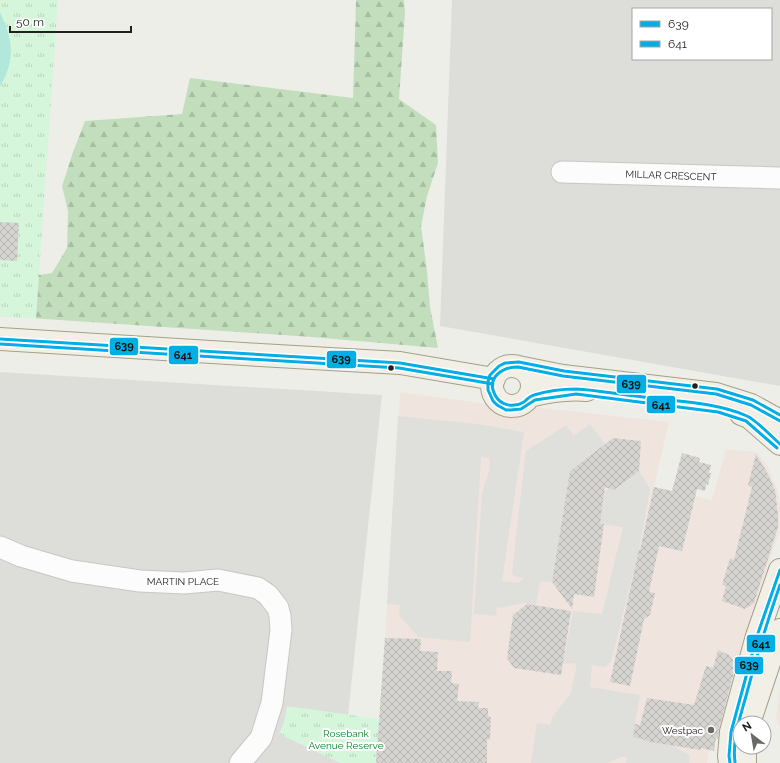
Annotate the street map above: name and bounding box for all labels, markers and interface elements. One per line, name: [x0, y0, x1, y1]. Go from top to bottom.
scale bar: [10, 8, 131, 34]
legend: [632, 8, 772, 60]
text: 50 m: [16, 15, 44, 29]
text: 639: [668, 17, 689, 31]
text: 641: [668, 37, 687, 51]
street label: MILLAR CRESCENT: [625, 168, 717, 183]
line badge: 639: [109, 337, 139, 356]
text: 639: [114, 340, 134, 353]
line badge: 641: [168, 345, 199, 365]
text: 641: [174, 349, 193, 362]
line badge: 639: [326, 350, 357, 369]
text: 639: [331, 353, 351, 366]
unlabelled marker: [386, 363, 396, 373]
line badge: 639: [616, 374, 647, 394]
text: 639: [621, 378, 641, 391]
unlabelled marker: [690, 381, 700, 391]
line badge: 641: [646, 395, 676, 414]
text: 641: [652, 399, 671, 412]
street label: MARTIN PLACE: [147, 576, 219, 587]
line badge: 641: [746, 634, 776, 653]
text: 641: [752, 638, 771, 651]
line badge: 639: [734, 656, 764, 675]
text: 639: [739, 659, 759, 672]
north arrow: [732, 715, 772, 755]
text: N: [740, 719, 754, 735]
place label: Westpac: [662, 725, 704, 736]
marker: Westpac: [706, 725, 716, 735]
park label: Rosebank Avenue Reserve: [308, 728, 384, 751]

